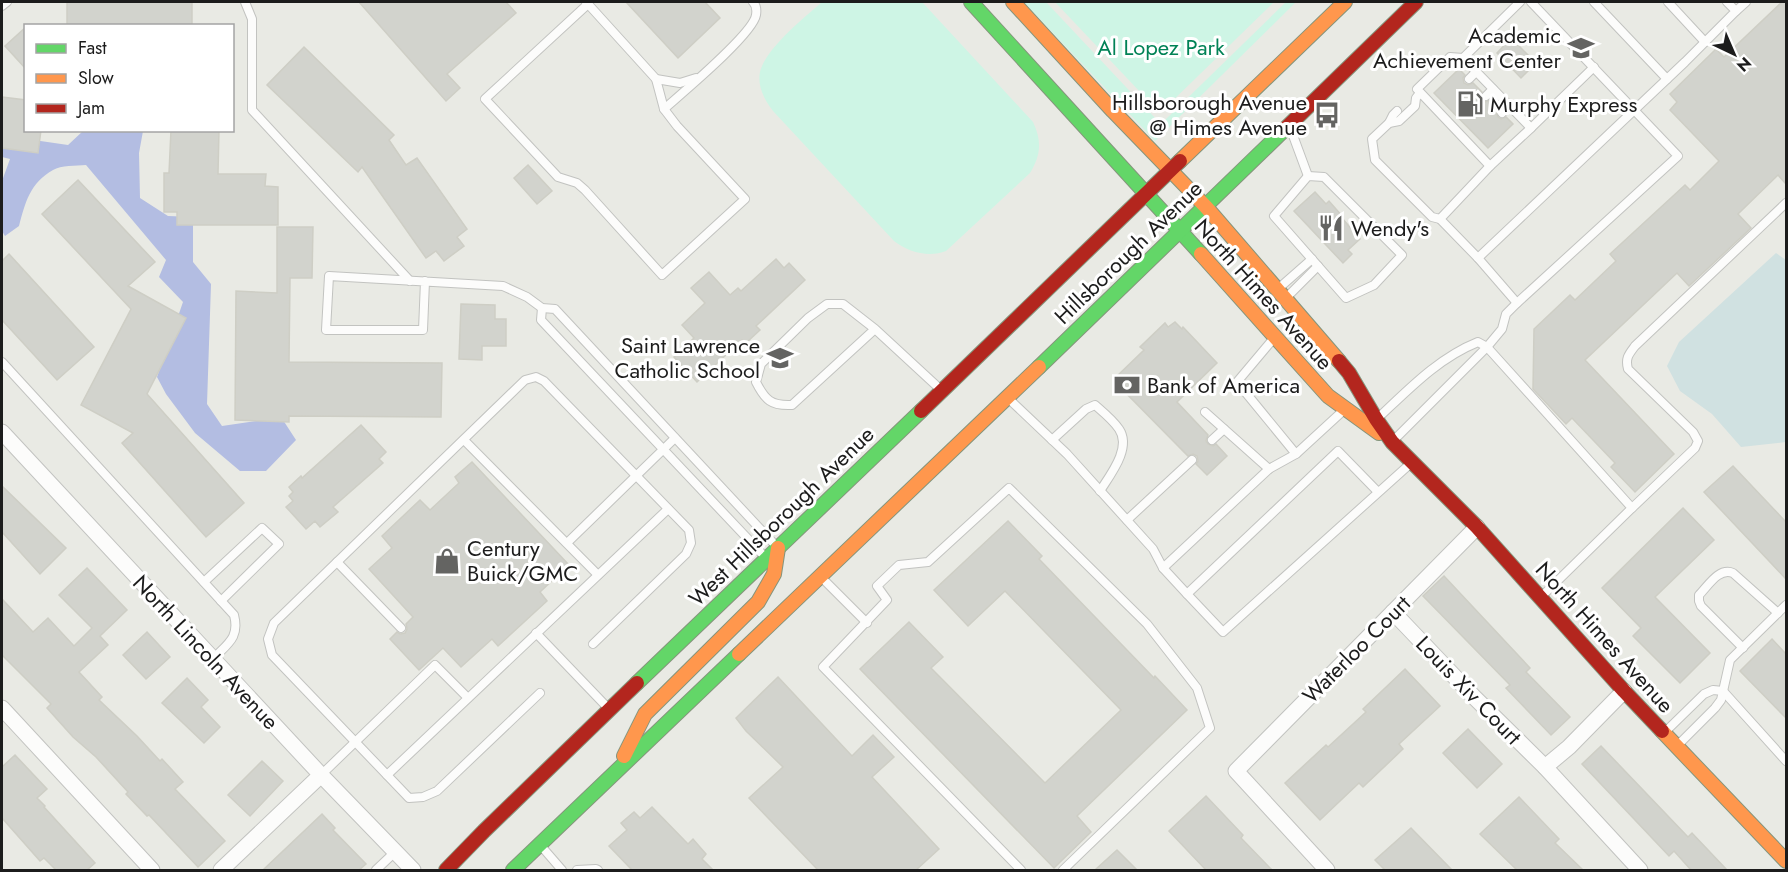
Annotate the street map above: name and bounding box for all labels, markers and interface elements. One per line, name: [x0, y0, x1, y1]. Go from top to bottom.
place label: Academic Achievement Center: [1373, 19, 1561, 76]
legend: [24, 24, 234, 132]
north arrow: [1704, 24, 1764, 84]
park label: Al Lopez Park: [1097, 31, 1225, 63]
school or university icon: Academic Achievement Center: [1566, 33, 1596, 63]
text: Fast: [78, 35, 107, 61]
text: N: [1732, 52, 1757, 77]
text: Slow: [78, 65, 115, 91]
place label: Hillsborough Avenue @ Himes Avenue: [1112, 86, 1307, 143]
place label: Murphy Express: [1490, 88, 1637, 120]
fuel station icon: Murphy Express: [1455, 89, 1485, 119]
text: Jam: [76, 95, 105, 121]
bus stop icon: Hillsborough Avenue @ Himes Avenue: [1312, 100, 1342, 130]
street label: Hillsborough Avenue: [1047, 173, 1209, 331]
street label: North Himes Avenue: [1187, 211, 1341, 377]
place label: Wendy's: [1351, 212, 1429, 244]
restaurant icon: Wendy's: [1316, 213, 1346, 243]
place label: Saint Lawrence Catholic School: [614, 329, 760, 386]
school or university icon: Saint Lawrence Catholic School: [765, 343, 795, 373]
place label: Bank of America: [1147, 369, 1300, 401]
bank icon: Bank of America: [1112, 370, 1142, 400]
street label: West Hillsborough Avenue: [681, 419, 881, 613]
place label: Century Buick/GMC: [467, 532, 578, 589]
shop icon: Century Buick/GMC: [432, 546, 462, 576]
street label: North Himes Avenue: [1528, 554, 1682, 720]
street label: North Lincoln Avenue: [126, 567, 286, 737]
street label: Waterloo Court: [1295, 587, 1418, 710]
street label: Louis Xiv Court: [1409, 628, 1530, 752]

